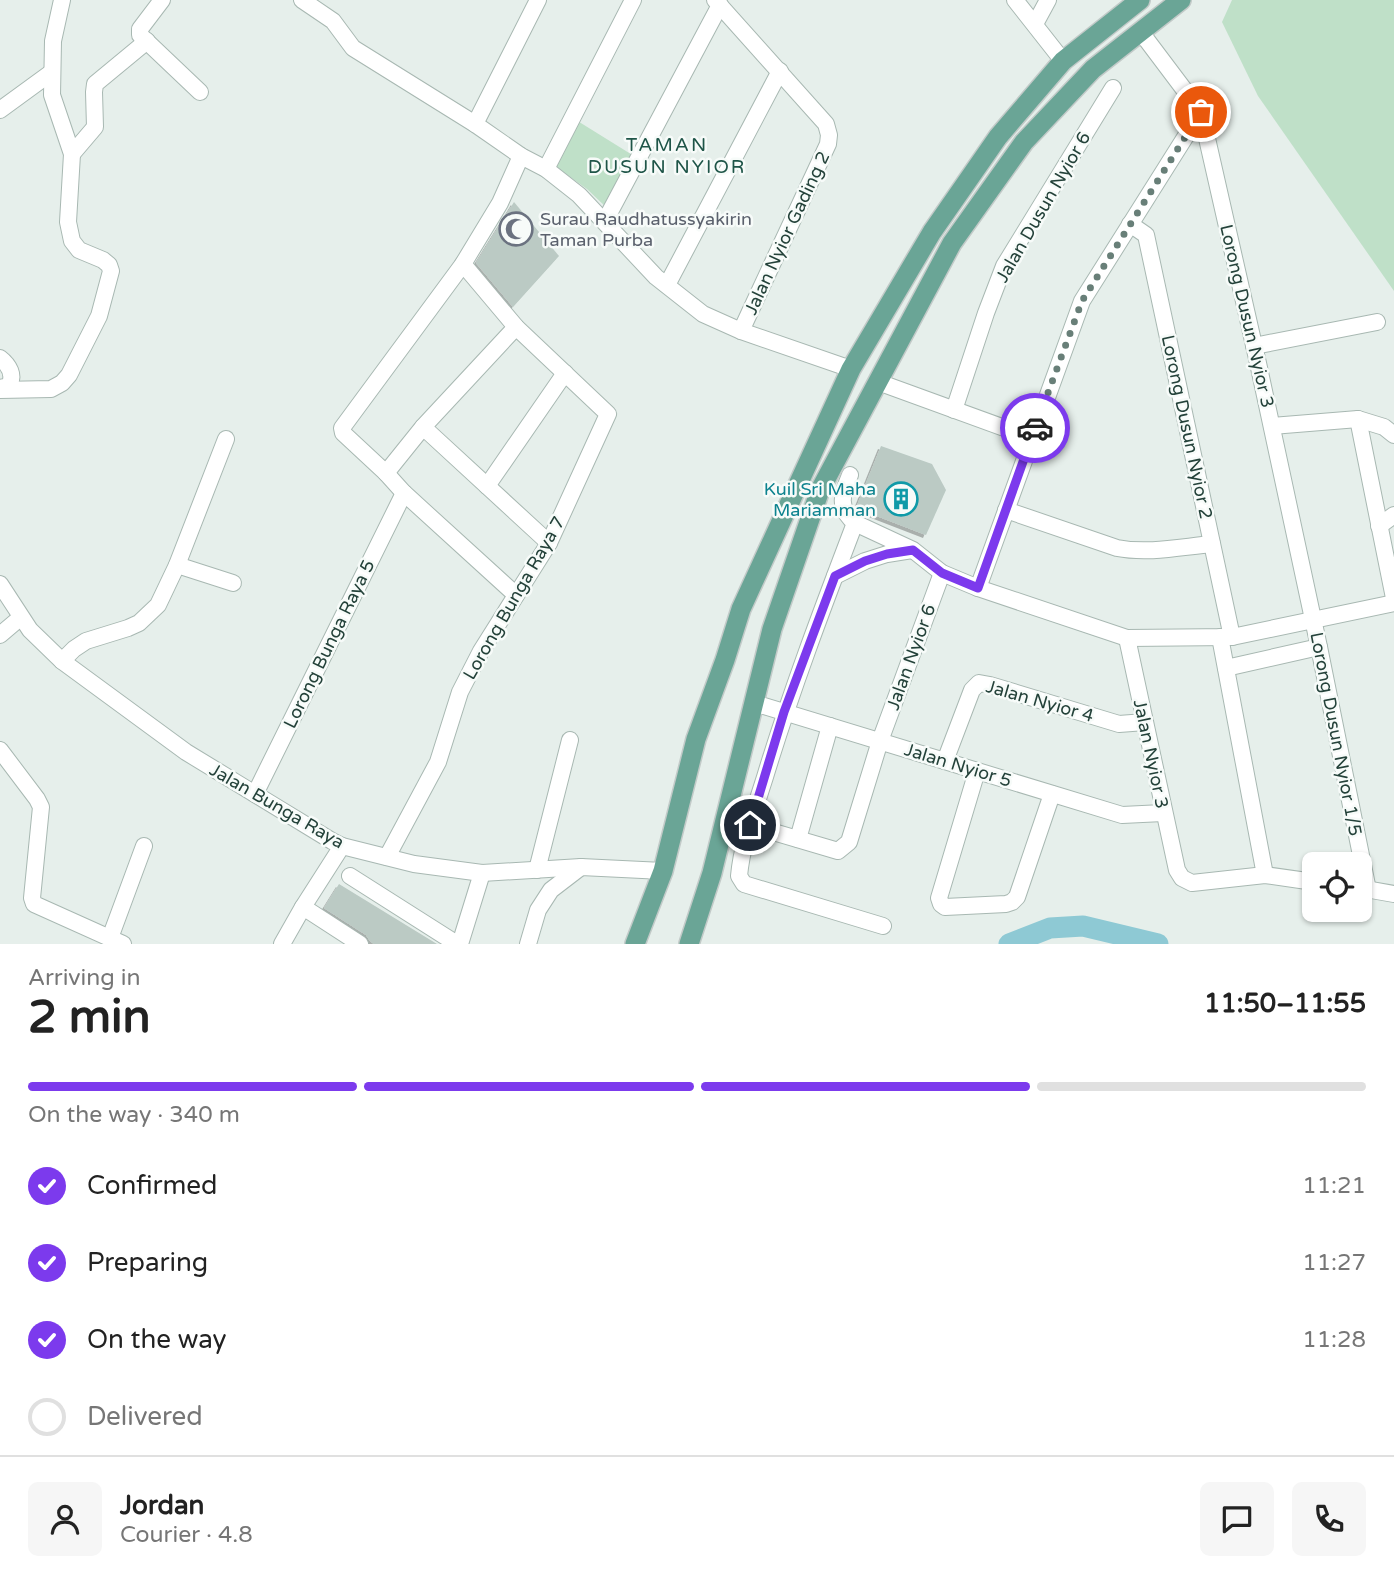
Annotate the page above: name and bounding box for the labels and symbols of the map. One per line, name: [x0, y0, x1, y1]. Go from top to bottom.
pin: [1171, 82, 1231, 142]
street label: Jalan Dusun Nyior 6: [991, 128, 1095, 286]
district label: TAMAN DUSUN NYIOR: [588, 134, 746, 178]
street label: Jalan Nyior Gading 2: [740, 148, 834, 318]
place label: Surau Raudhatussyakirin Taman Purba: [540, 208, 752, 251]
mosque icon: Surau Raudhatussyakirin Taman Purba: [497, 210, 535, 248]
street label: Lorong Dusun Nyior 3: [1215, 222, 1279, 410]
street label: Lorong Dusun Nyior 2: [1157, 333, 1217, 521]
courier: [1000, 393, 1070, 463]
place label: Kuil Sri Maha Mariamman: [764, 478, 876, 521]
building icon: Kuil Sri Maha Mariamman: [882, 480, 920, 518]
street label: Lorong Bunga Raya 7: [458, 513, 570, 683]
street label: Lorong Bunga Raya 5: [279, 556, 379, 732]
street label: Jalan Nyior 6: [882, 601, 940, 713]
street label: Lorong Dusun Nyior 1/5: [1305, 630, 1367, 838]
street label: Jalan Nyior 4: [984, 675, 1096, 727]
street label: Jalan Nyior 3: [1129, 697, 1173, 811]
street label: Jalan Nyior 5: [902, 738, 1014, 792]
street label: Jalan Bunga Raya: [206, 759, 348, 853]
pin: [720, 795, 780, 855]

